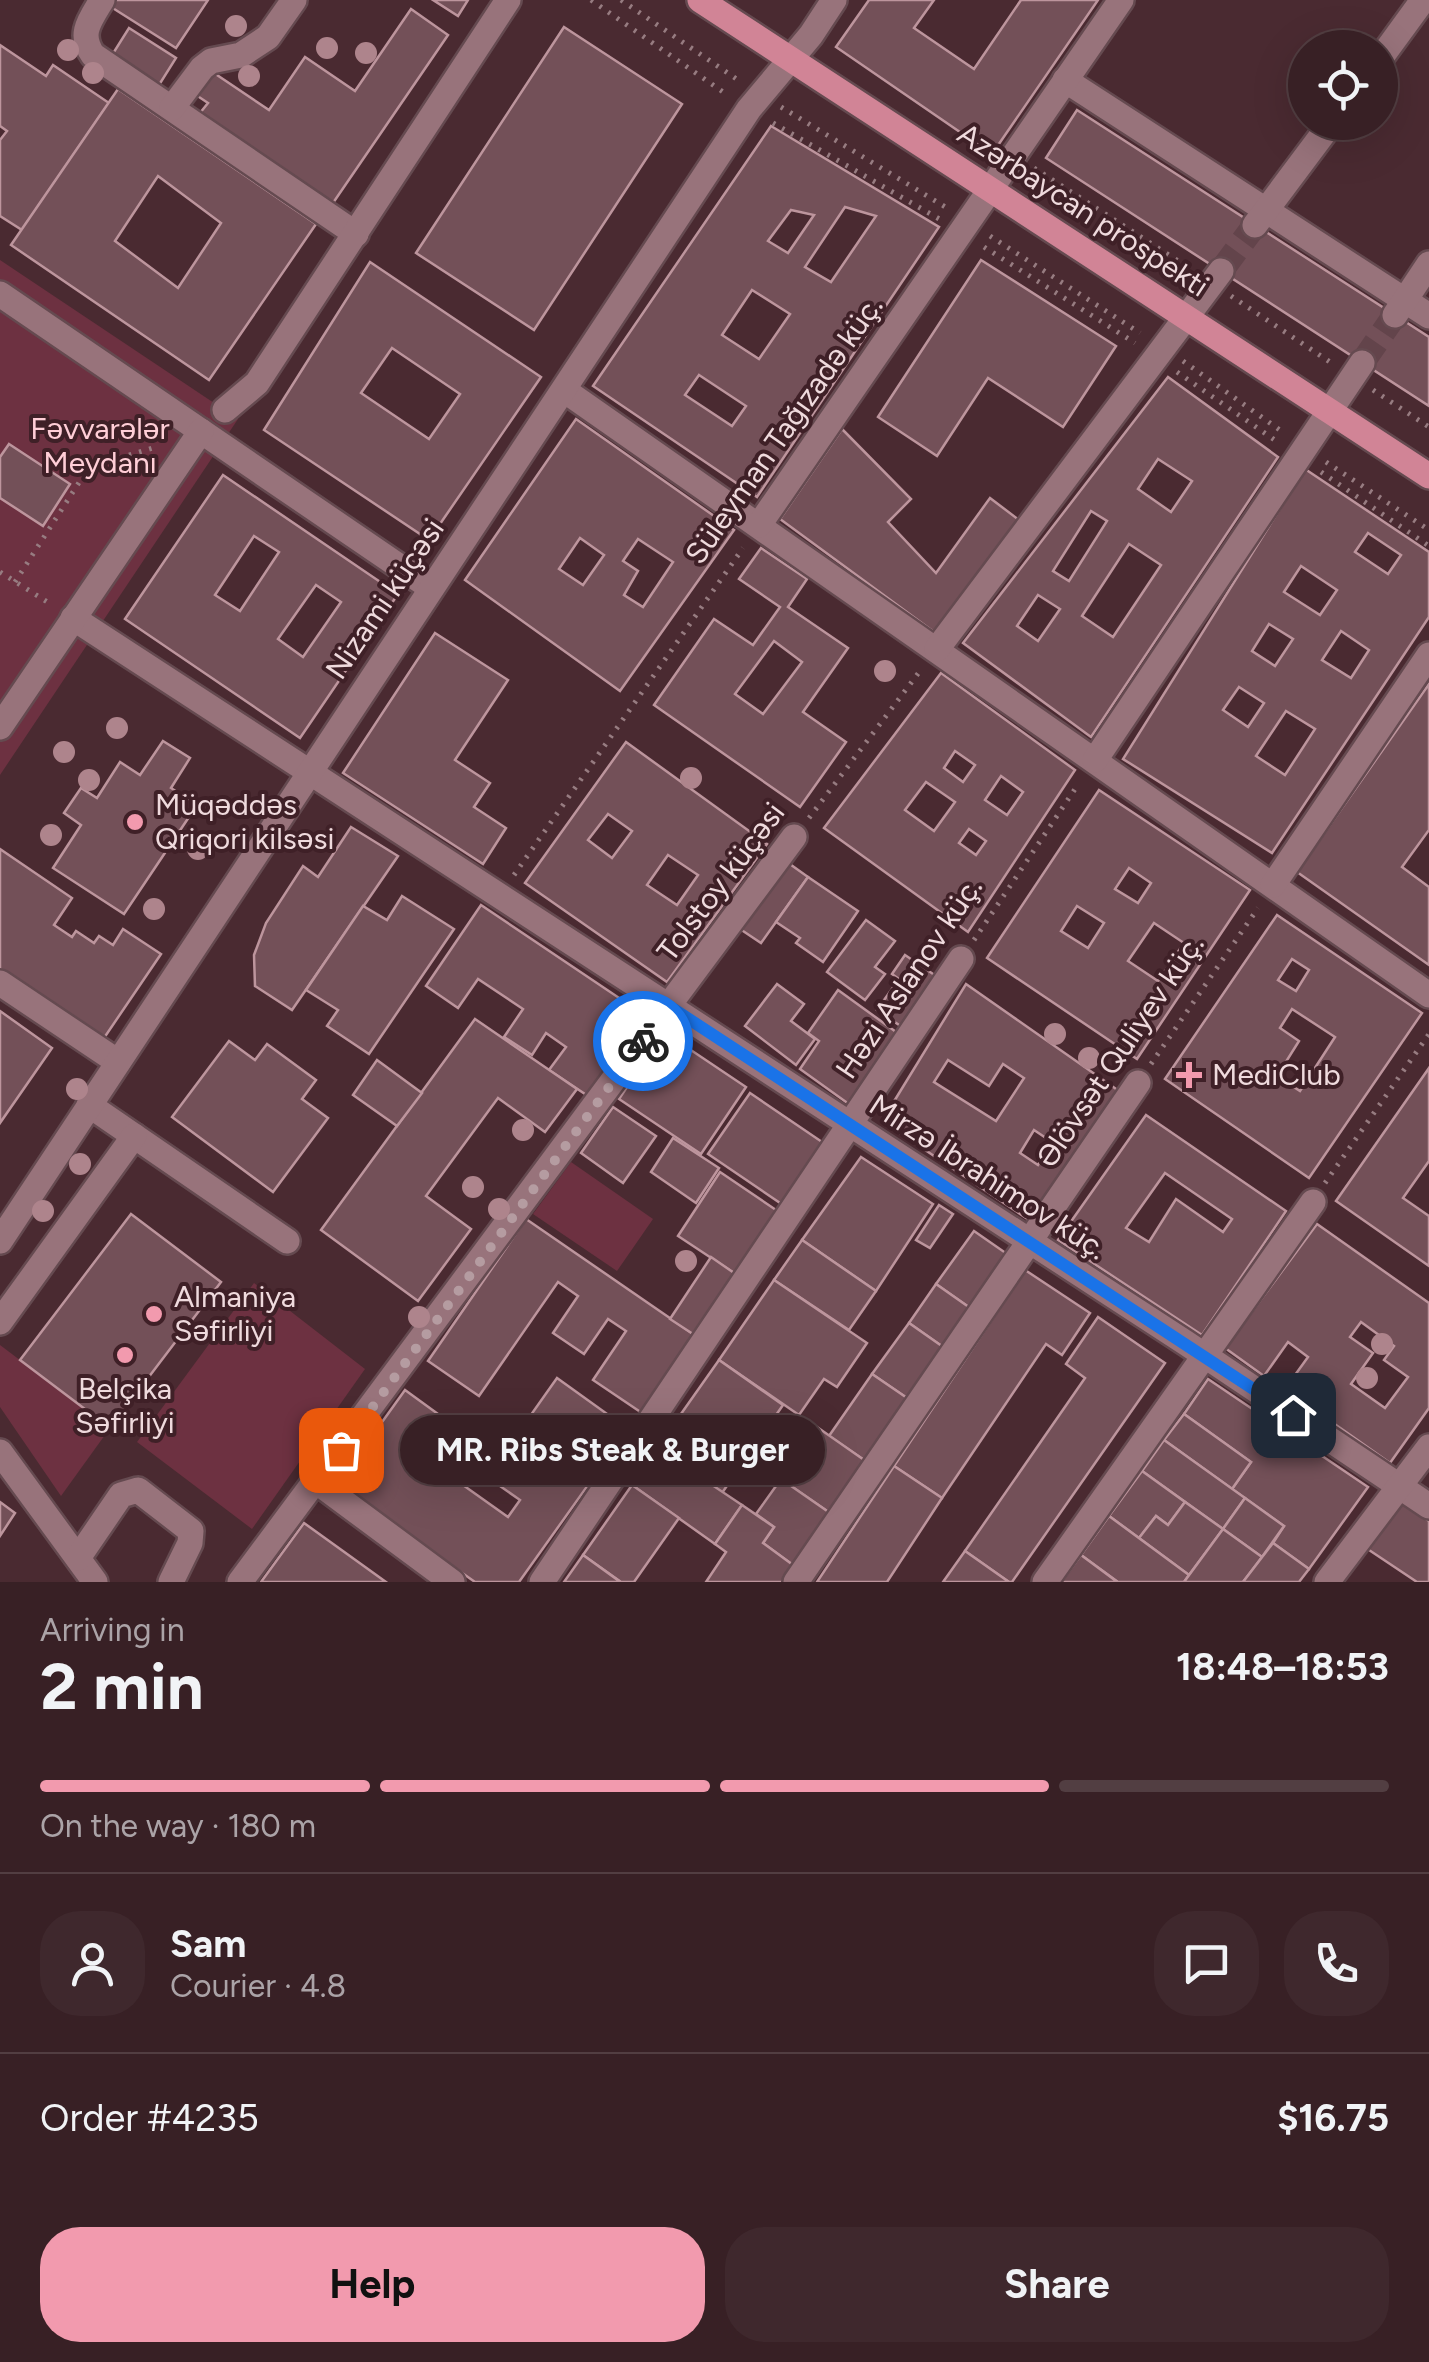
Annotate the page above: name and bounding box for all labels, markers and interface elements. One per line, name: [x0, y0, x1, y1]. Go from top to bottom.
map controls: [1288, 30, 1398, 140]
button: locate: [1288, 30, 1398, 140]
street label: Azərbaycan prospekti: [951, 115, 1216, 305]
street label: Süleyman Tağızadə küç.: [677, 289, 890, 571]
park label: Fəvvarələr Meydanı: [30, 410, 170, 481]
street label: Nizami küçəsi: [317, 512, 452, 686]
place label: Müqəddəs Qriqori kilsəsi: [155, 786, 334, 857]
street label: Tolstoy küçəsi: [649, 795, 792, 968]
marker: Müqəddəs Qriqori kilsəsi: [124, 811, 146, 833]
street label: Həzi Aslanov küç.: [828, 870, 990, 1085]
street label: Əlövsət Quliyev küç.: [1028, 927, 1211, 1174]
courier: [593, 991, 693, 1091]
icon: bike: [616, 1014, 671, 1069]
place label: MediClub: [1212, 1056, 1341, 1093]
marker: MediClub: [1176, 1062, 1202, 1088]
street label: Mirzə İbrahimov küç.: [863, 1086, 1114, 1267]
place label: Almaniya Səfirliyi: [174, 1278, 296, 1349]
marker: Almaniya Səfirliyi: [143, 1303, 165, 1325]
marker: Belçika Səfirliyi: [114, 1344, 136, 1366]
place label: Belçika Səfirliyi: [75, 1370, 175, 1441]
pin: [1251, 1373, 1336, 1458]
icon: home: [1266, 1388, 1321, 1443]
pin: [299, 1408, 384, 1493]
callout: MR. Ribs Steak & Burger: [401, 1415, 826, 1485]
icon: bag: [314, 1423, 369, 1478]
text: MR. Ribs Steak & Burger: [436, 1431, 789, 1469]
text: Arriving in: [40, 1611, 185, 1649]
text: 18:48–18:53: [1176, 1644, 1389, 1690]
text: 2 min: [40, 1647, 204, 1725]
text: On the way · 180 m: [40, 1807, 316, 1845]
button: person: [40, 1911, 145, 2016]
button: chat: [1154, 1911, 1259, 2016]
button: phone: [1284, 1911, 1389, 2016]
text: Sam: [170, 1921, 246, 1967]
text: Courier · 4.8: [170, 1967, 346, 2005]
text: Order #4235: [40, 2095, 259, 2141]
text: $16.75: [1277, 2095, 1389, 2141]
button: Help: [40, 2227, 705, 2342]
button: Share: [725, 2227, 1389, 2342]

